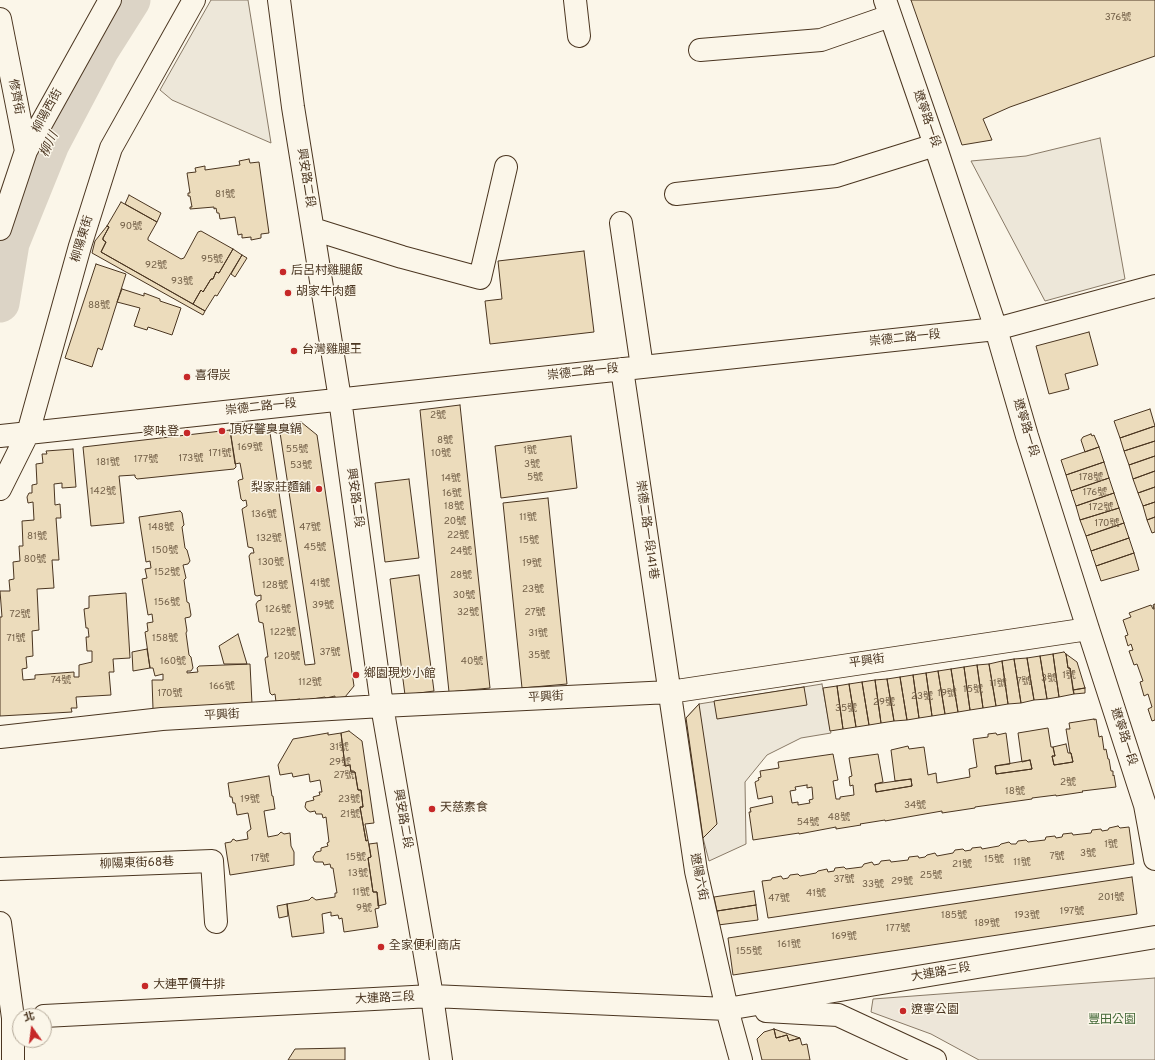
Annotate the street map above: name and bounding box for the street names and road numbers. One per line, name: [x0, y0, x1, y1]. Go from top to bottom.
street label: 修齊街: [4, 78, 26, 116]
street label: 柳陽西街: [30, 87, 66, 135]
street label: 遼寧路一段: [909, 88, 943, 150]
street label: 興安路二段: [293, 147, 317, 209]
street label: 柳陽東街: [69, 214, 97, 264]
street label: 崇德二路一段: [868, 328, 942, 350]
street label: 崇德二路一段: [546, 362, 620, 384]
street label: 崇德二路一段: [224, 397, 298, 419]
street label: 遼寧路一段: [1009, 397, 1041, 459]
street label: 興安路二段: [343, 467, 365, 529]
street label: 崇德二路一段141巷: [632, 479, 660, 581]
street label: 平興街: [848, 652, 886, 672]
street label: 平興街: [528, 690, 564, 706]
street label: 遼寧路一段: [1107, 706, 1139, 768]
street label: 平興街: [204, 708, 240, 724]
street label: 興安路二段: [390, 788, 414, 850]
street label: 遼陽六街: [686, 852, 710, 902]
street label: 柳陽東街68巷: [100, 856, 174, 872]
street label: 大連路三段: [910, 961, 972, 985]
street label: 大連路三段: [355, 990, 415, 1008]

